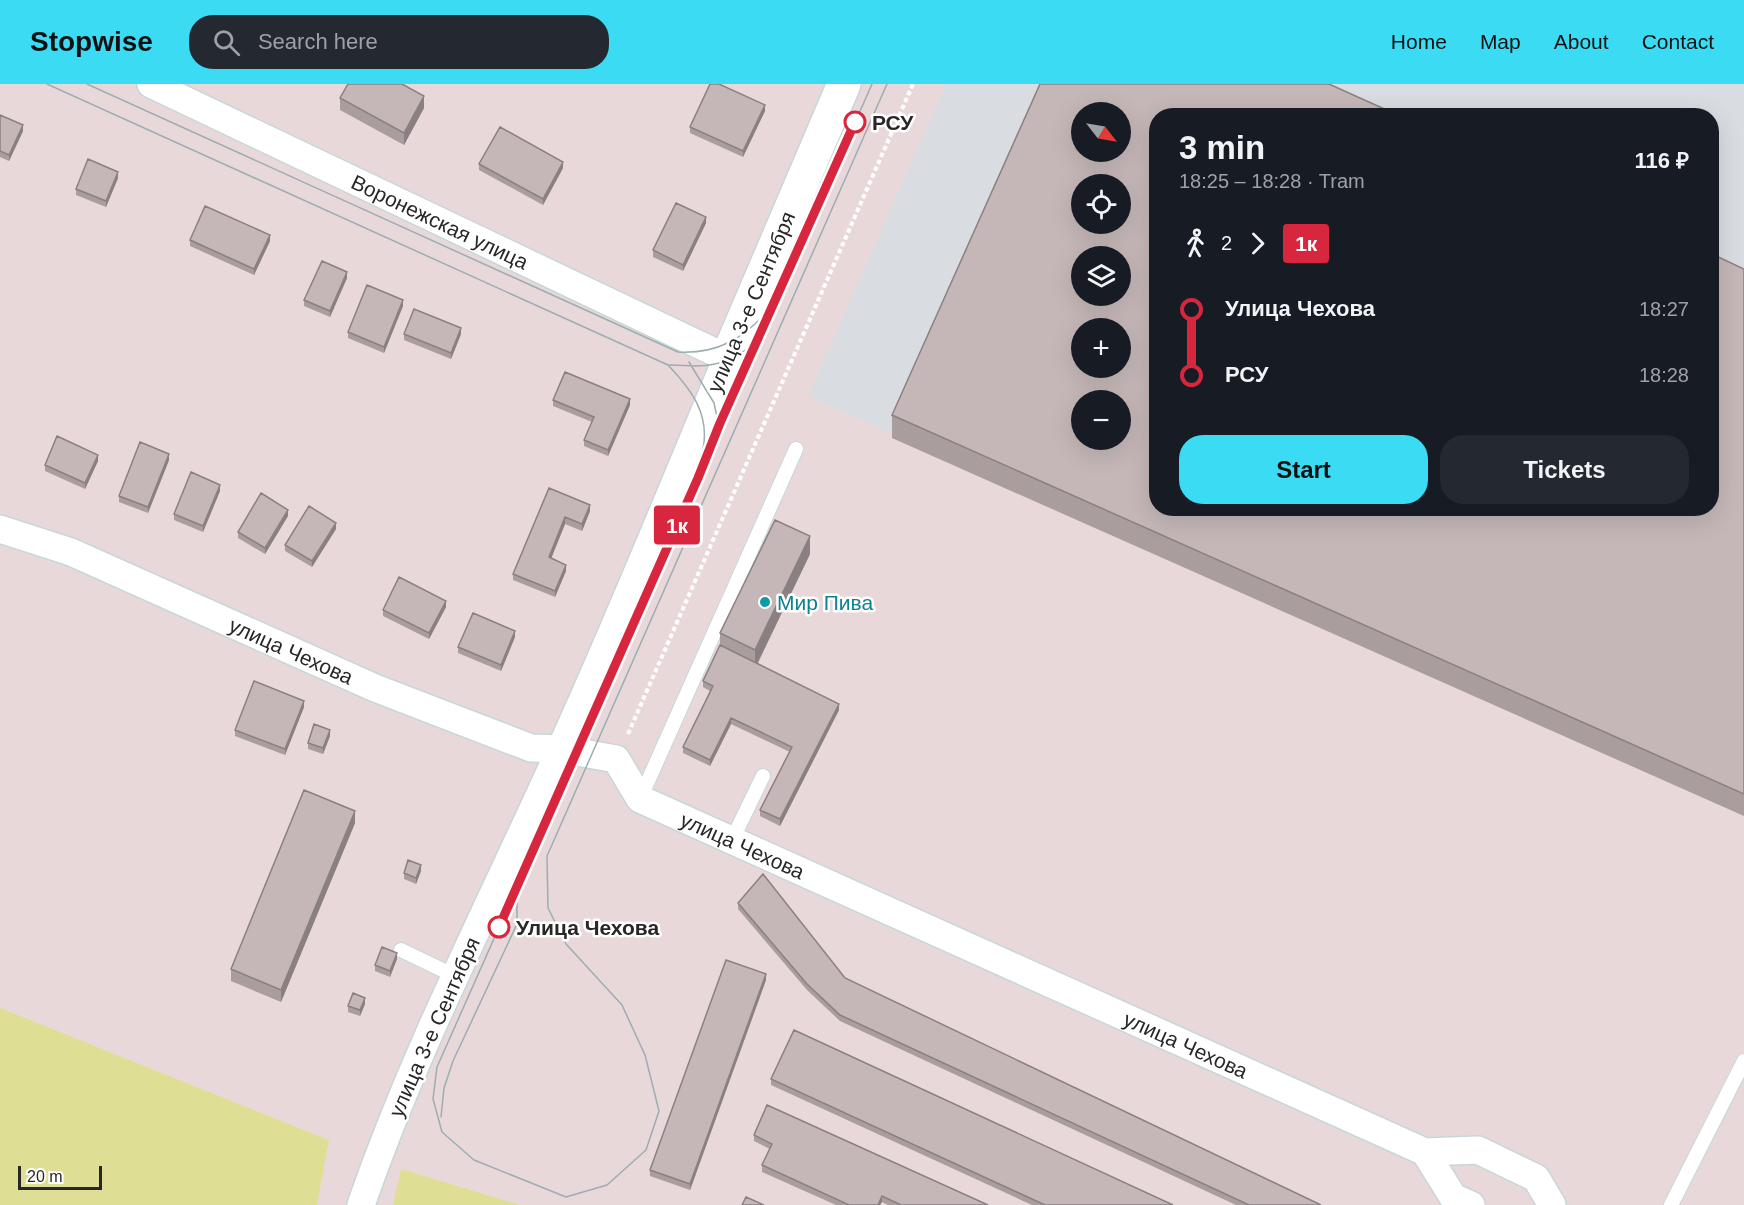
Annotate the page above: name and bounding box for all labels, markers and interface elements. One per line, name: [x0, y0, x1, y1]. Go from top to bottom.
search box: [189, 15, 609, 69]
text: Stopwise: [30, 26, 153, 57]
icon: search: [210, 26, 243, 59]
text: Search here: [258, 29, 378, 54]
text: Home: [1391, 30, 1447, 53]
text: Map: [1480, 30, 1521, 53]
text: About: [1554, 30, 1609, 53]
text: Contact: [1642, 30, 1714, 53]
north arrow: [1071, 102, 1131, 162]
map controls: [1071, 102, 1131, 450]
marker: РСУ: [844, 111, 866, 133]
place label: РСУ: [872, 111, 914, 134]
text: 3 min: [1179, 129, 1265, 166]
text: 116 ₽: [1635, 148, 1689, 173]
street label: Воронежская улица: [348, 170, 532, 273]
text: 18:25 – 18:28 · Tram: [1179, 170, 1365, 192]
button: locate: [1071, 174, 1131, 234]
street label: улица 3-е Сентября: [703, 208, 799, 396]
icon: walk: [1179, 227, 1212, 260]
icon: forward: [1241, 227, 1274, 260]
text: 2: [1221, 232, 1232, 254]
text: 1к: [1295, 232, 1317, 255]
button: layers: [1071, 246, 1131, 306]
text: Улица Чехова: [1225, 296, 1375, 321]
text: 18:27: [1639, 298, 1689, 320]
button: +: [1071, 318, 1131, 378]
text: РСУ: [1225, 362, 1268, 387]
text: 18:28: [1639, 364, 1689, 386]
button: −: [1071, 390, 1131, 450]
button: Start: [1179, 435, 1428, 504]
button: Tickets: [1440, 435, 1689, 504]
line badge: 1к: [650, 506, 704, 544]
text: 1к: [666, 514, 688, 537]
place label: Мир Пива: [777, 591, 873, 614]
marker: Мир Пива: [758, 595, 772, 609]
street label: улица Чехова: [226, 613, 357, 688]
street label: улица Чехова: [677, 807, 809, 883]
marker: Улица Чехова: [488, 916, 510, 938]
place label: Улица Чехова: [516, 916, 659, 939]
street label: улица 3-е Сентября: [384, 934, 484, 1120]
street label: улица Чехова: [1120, 1007, 1252, 1082]
scale bar: [18, 1163, 102, 1190]
text: 20 m: [27, 1168, 63, 1185]

